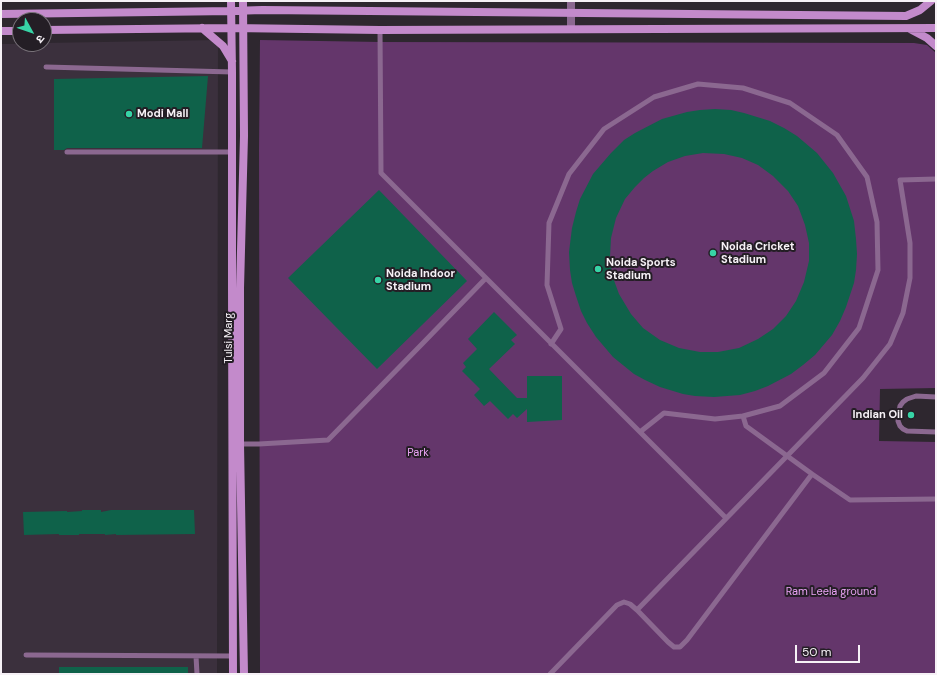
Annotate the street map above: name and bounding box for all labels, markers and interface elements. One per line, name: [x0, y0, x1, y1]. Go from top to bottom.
north arrow: [12, 12, 52, 52]
text: उ: [33, 32, 48, 46]
place label: Modi Mall: [137, 107, 188, 121]
marker: Modi Mall: [124, 109, 134, 119]
place label: Noida Cricket Stadium: [721, 240, 794, 266]
marker: Noida Cricket Stadium: [708, 248, 718, 258]
place label: Noida Sports Stadium: [606, 256, 676, 282]
marker: Noida Sports Stadium: [593, 264, 603, 274]
place label: Noida Indoor Stadium: [386, 267, 455, 293]
marker: Noida Indoor Stadium: [373, 275, 383, 285]
street label: Tulsi Marg: [222, 313, 236, 363]
place label: Indian Oil: [853, 408, 903, 422]
marker: Indian Oil: [906, 410, 916, 420]
park label: Park: [407, 446, 429, 460]
park label: Ram Leela ground: [786, 585, 876, 599]
scale bar: [797, 637, 862, 663]
text: 50 m: [802, 644, 831, 660]

